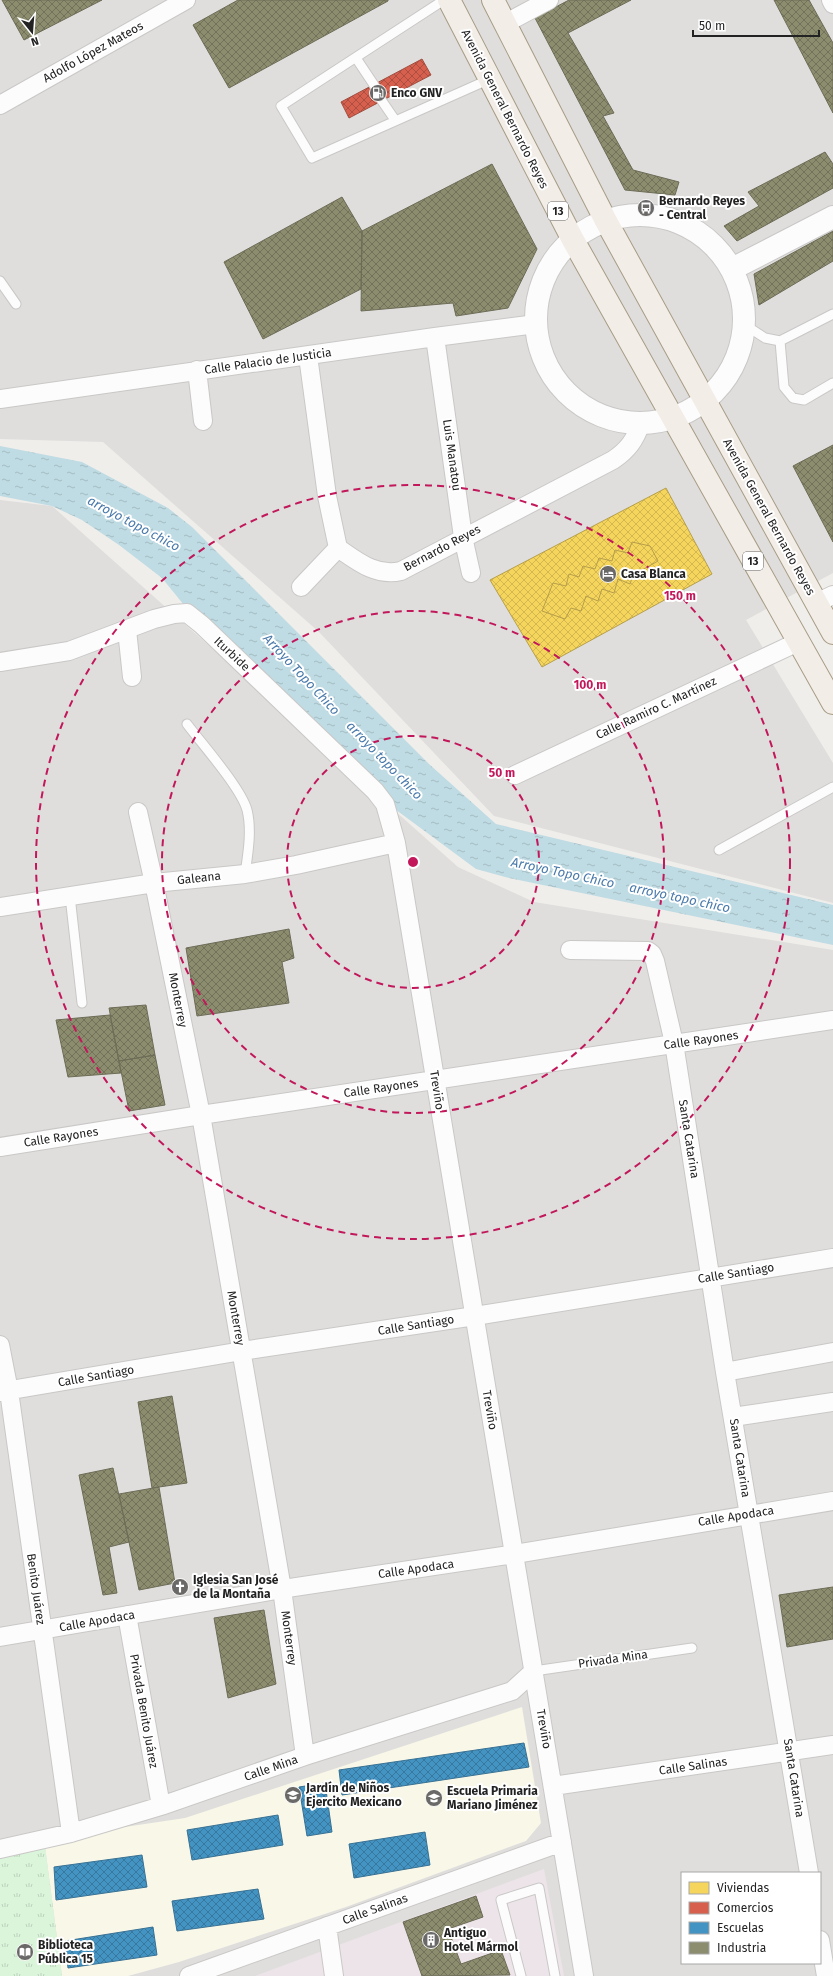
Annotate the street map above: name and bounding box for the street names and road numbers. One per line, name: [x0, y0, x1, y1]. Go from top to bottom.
street label: Adolfo López Mateos: [40, 18, 146, 85]
street label: Avenida General Bernardo Reyes: [459, 27, 552, 191]
road number: 13: [548, 202, 568, 220]
street label: Calle Palacio de Justicia: [204, 345, 332, 377]
street label: Luis Manatou: [440, 418, 464, 492]
street label: Avenida General Bernardo Reyes: [720, 436, 818, 598]
street label: Bernardo Reyes: [401, 522, 483, 574]
road number: 13: [743, 552, 763, 570]
street label: Iturbide: [211, 634, 253, 674]
street label: Calle Ramiro C. Martínez: [594, 674, 718, 742]
street label: Galeana: [176, 869, 222, 887]
street label: Monterrey: [166, 971, 190, 1029]
street label: Calle Rayones: [663, 1028, 740, 1052]
street label: Treviño: [427, 1069, 447, 1111]
street label: Calle Rayones: [343, 1076, 420, 1100]
street label: Santa Catarina: [676, 1099, 702, 1179]
street label: Calle Rayones: [23, 1124, 100, 1150]
street label: Calle Santiago: [697, 1260, 775, 1286]
street label: Monterrey: [224, 1290, 248, 1347]
street label: Calle Santiago: [377, 1312, 455, 1338]
street label: Calle Santiago: [57, 1362, 135, 1390]
street label: Treviño: [480, 1389, 500, 1431]
street label: Santa Catarina: [727, 1418, 753, 1498]
street label: Calle Apodaca: [697, 1503, 775, 1529]
street label: Benito Juárez: [24, 1552, 48, 1626]
street label: Calle Apodaca: [377, 1557, 455, 1581]
street label: Calle Apodaca: [58, 1607, 136, 1635]
street label: Monterrey: [278, 1610, 300, 1666]
street label: Privada Mina: [577, 1647, 649, 1671]
street label: Privada Benito Juárez: [127, 1653, 161, 1769]
street label: Treviño: [534, 1708, 554, 1750]
street label: Santa Catarina: [781, 1738, 807, 1818]
street label: Calle Mina: [242, 1752, 300, 1784]
street label: Calle Salinas: [658, 1754, 728, 1778]
street label: Calle Salinas: [340, 1891, 410, 1927]

